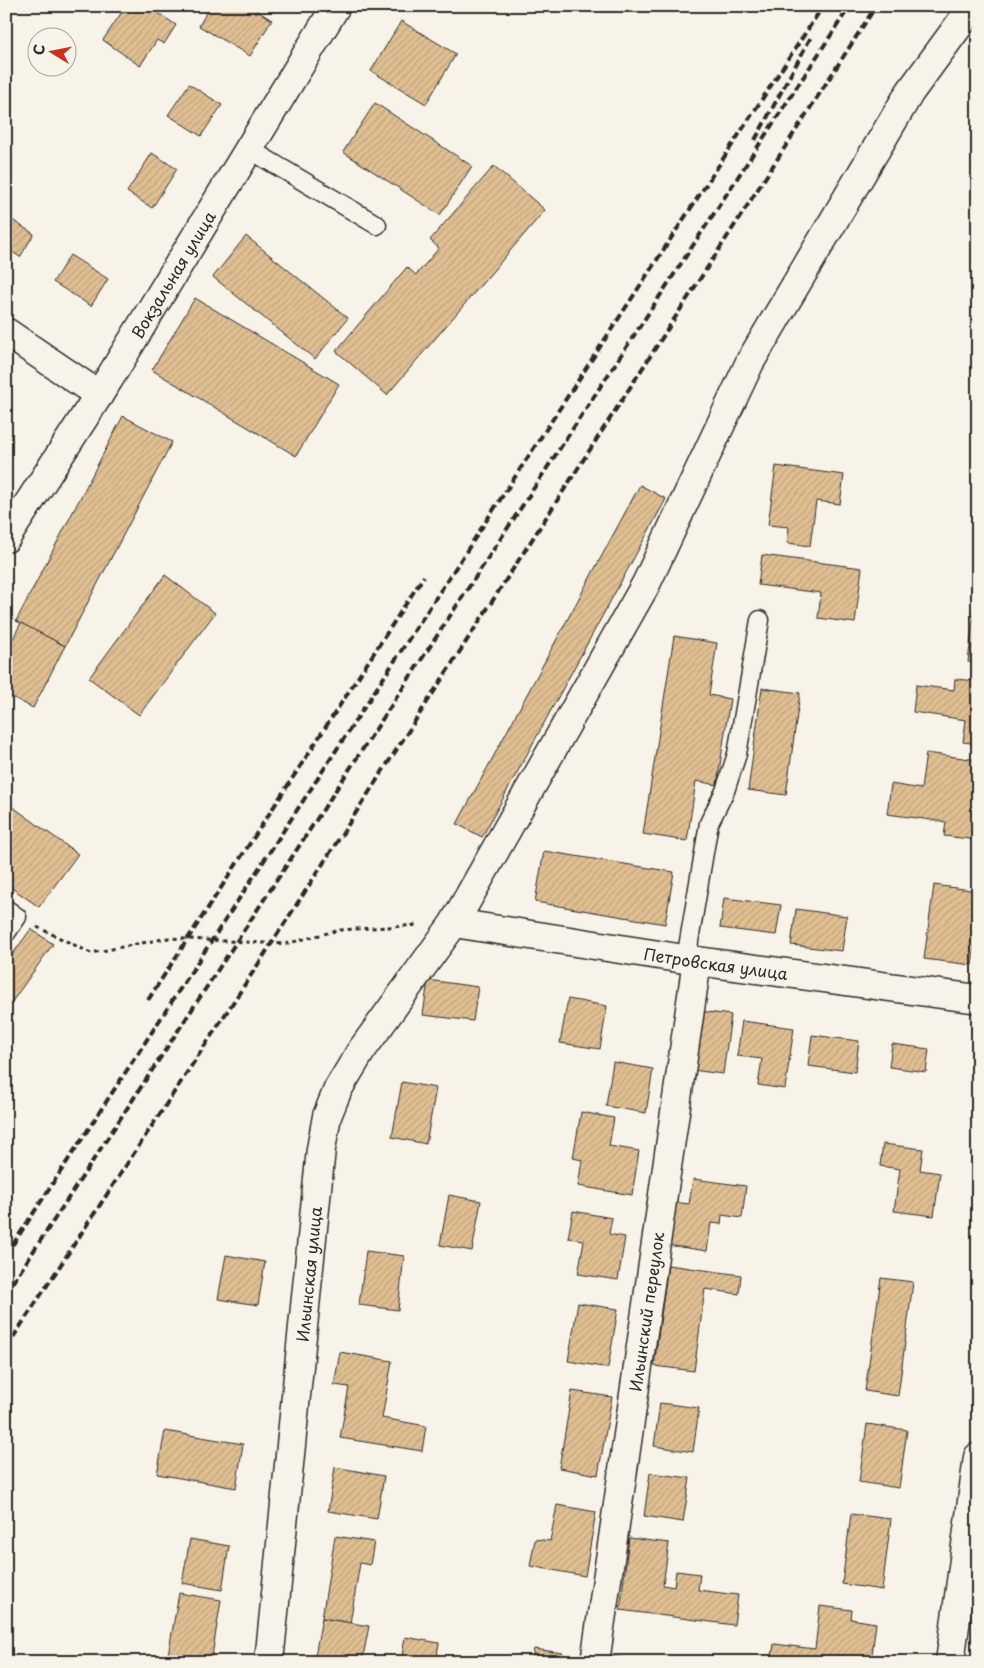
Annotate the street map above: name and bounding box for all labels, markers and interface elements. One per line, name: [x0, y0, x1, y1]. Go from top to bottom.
north arrow: [28, 28, 78, 78]
text: С: [27, 43, 50, 57]
street label: Вокзальная улица: [125, 206, 221, 343]
street label: Петровская улица: [642, 941, 789, 985]
street label: Ильинская улица: [290, 1205, 327, 1343]
street label: Ильинский переулок: [623, 1230, 669, 1393]

